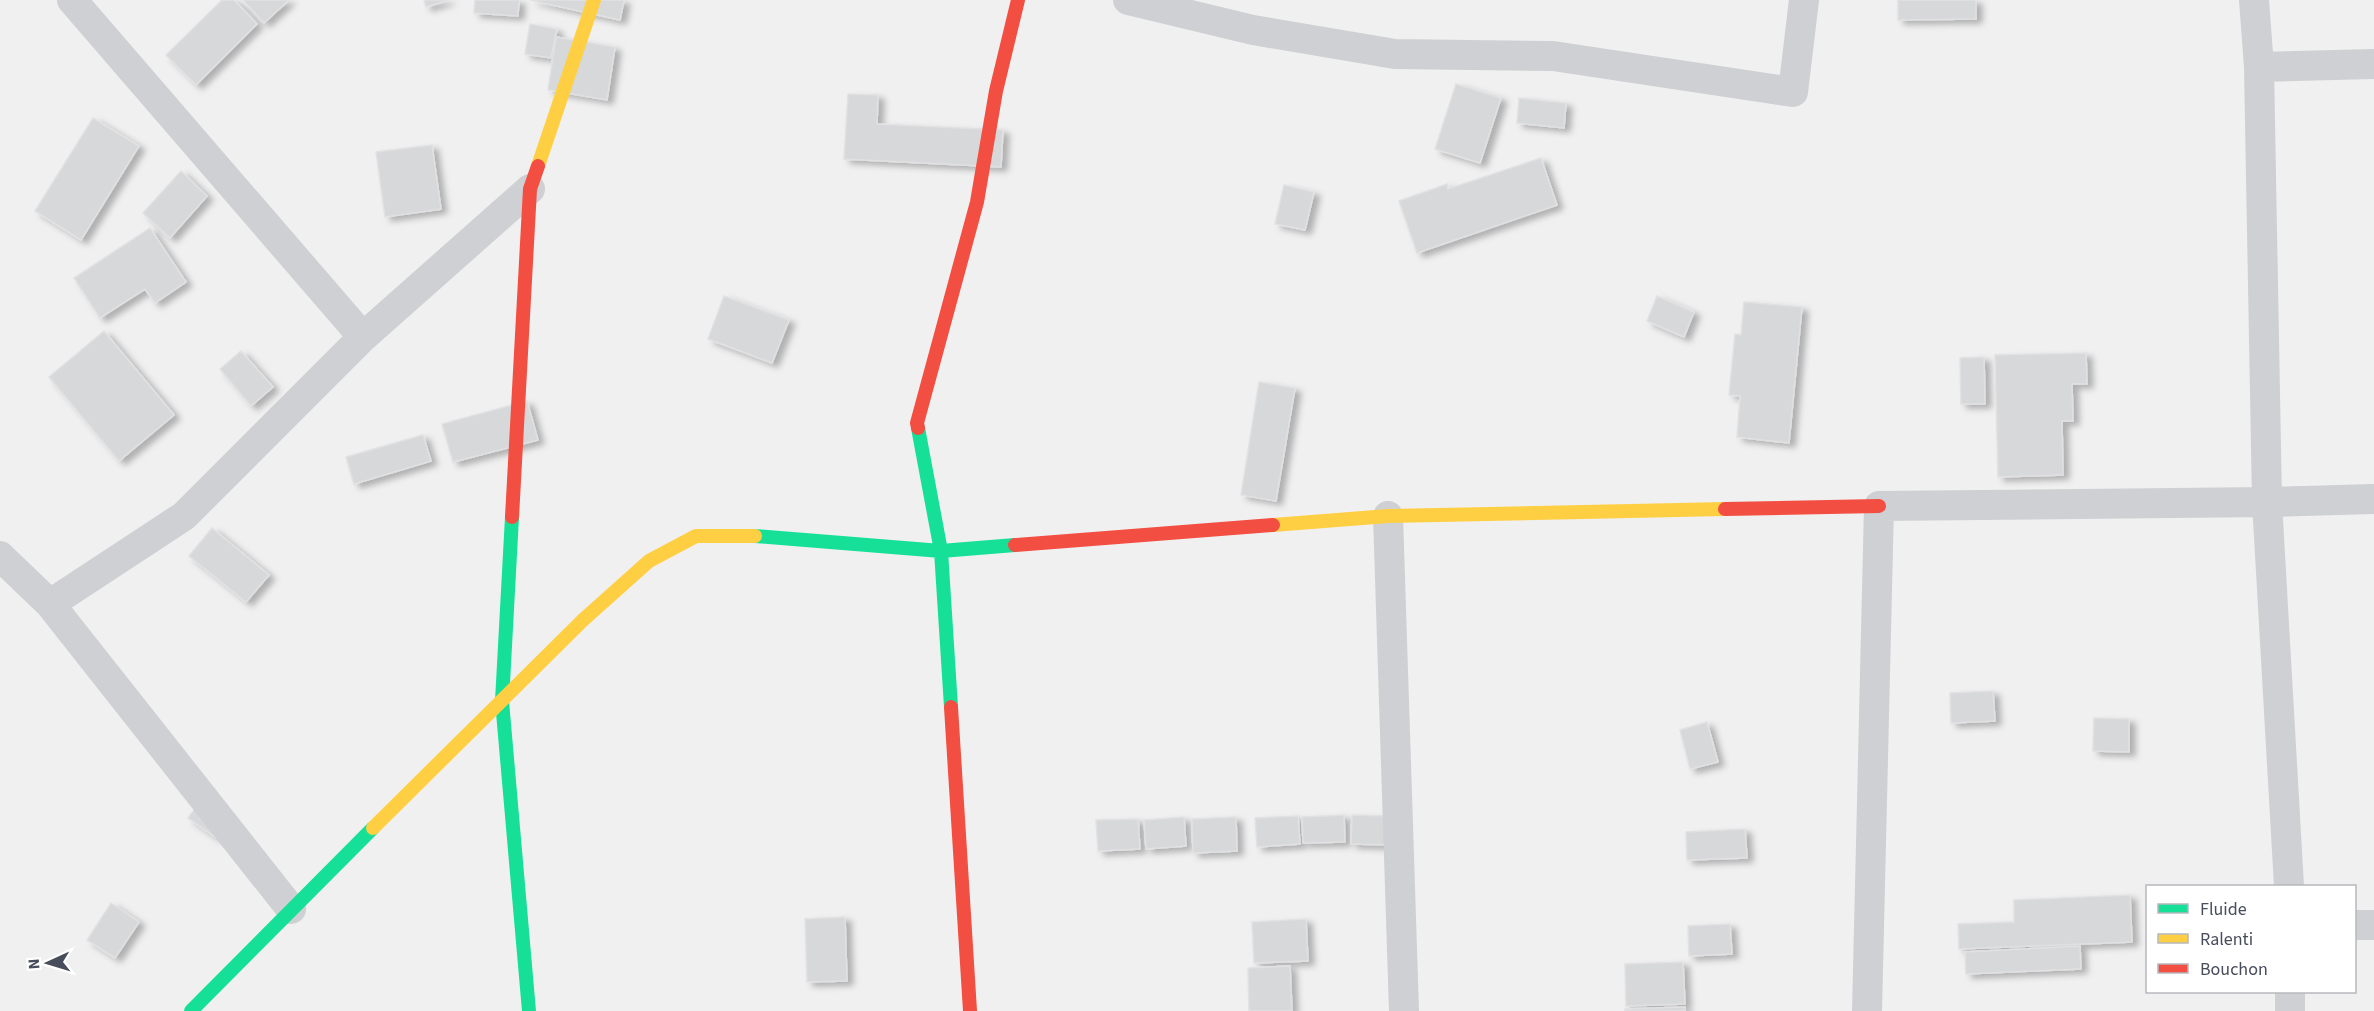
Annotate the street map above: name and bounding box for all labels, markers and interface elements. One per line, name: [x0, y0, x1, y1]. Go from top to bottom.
legend: [2146, 885, 2356, 993]
text: Fluide: [2200, 897, 2247, 922]
text: Ralenti: [2200, 927, 2253, 952]
north arrow: [18, 933, 78, 993]
text: Bouchon: [2200, 957, 2268, 982]
text: N: [23, 958, 45, 970]

